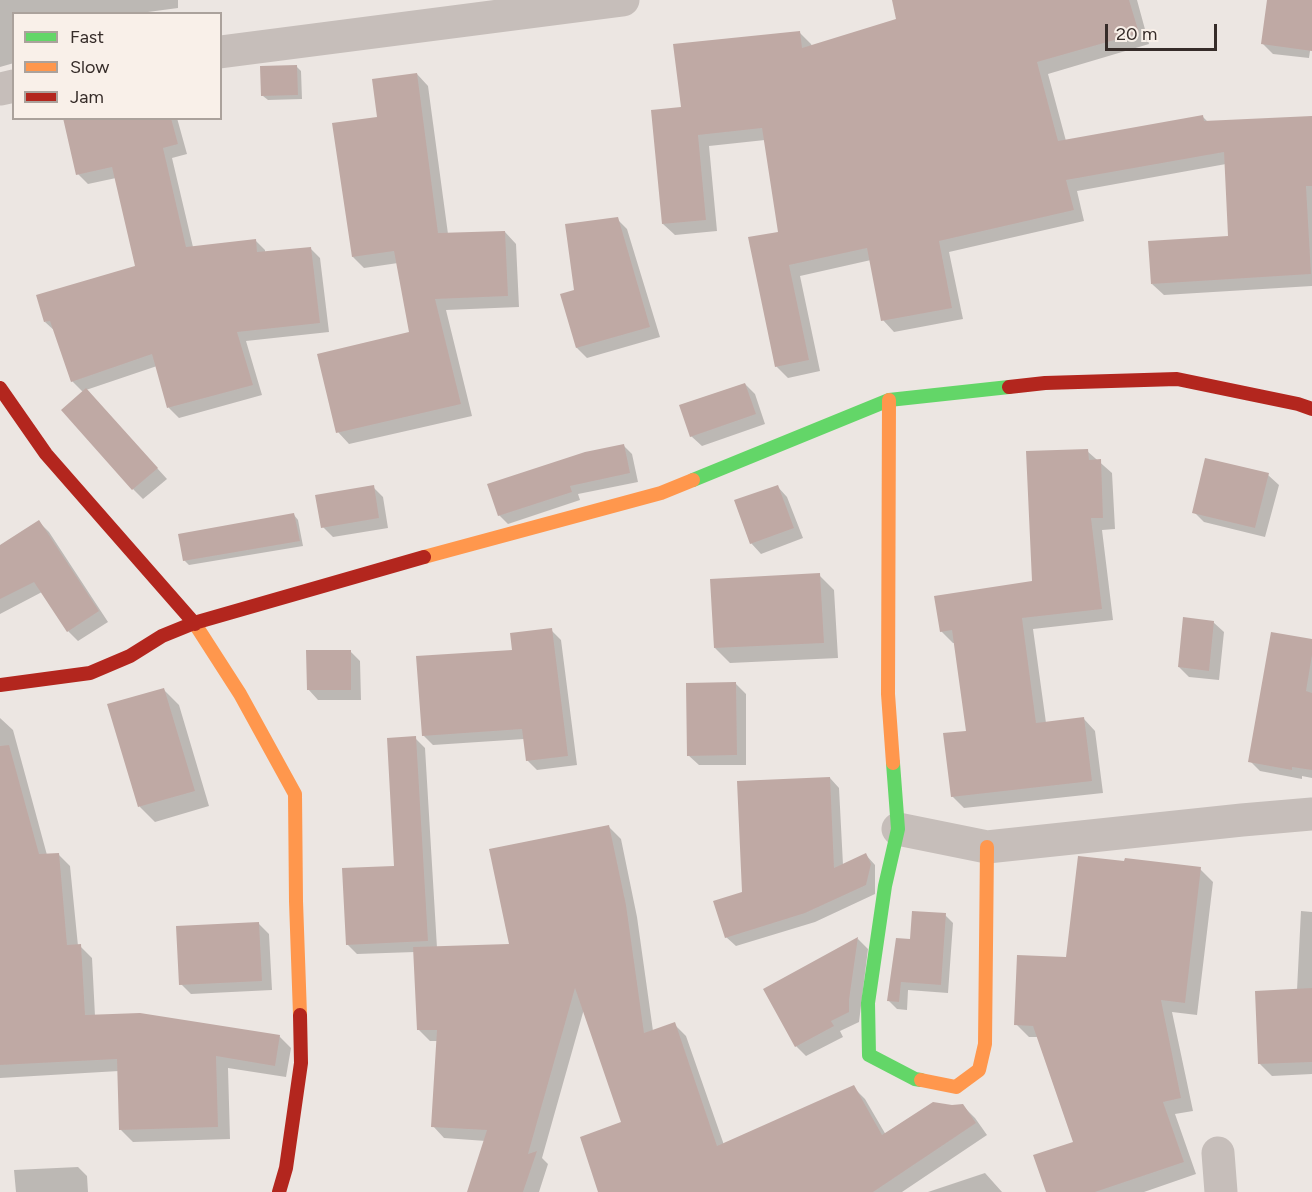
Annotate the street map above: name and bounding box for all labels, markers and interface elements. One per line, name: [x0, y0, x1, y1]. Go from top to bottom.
legend: [12, 12, 222, 120]
scale bar: [1108, 12, 1220, 50]
text: 20 m: [1116, 23, 1157, 45]
text: Fast: [70, 26, 104, 48]
text: Slow: [70, 56, 109, 78]
text: Jam: [70, 86, 104, 108]

